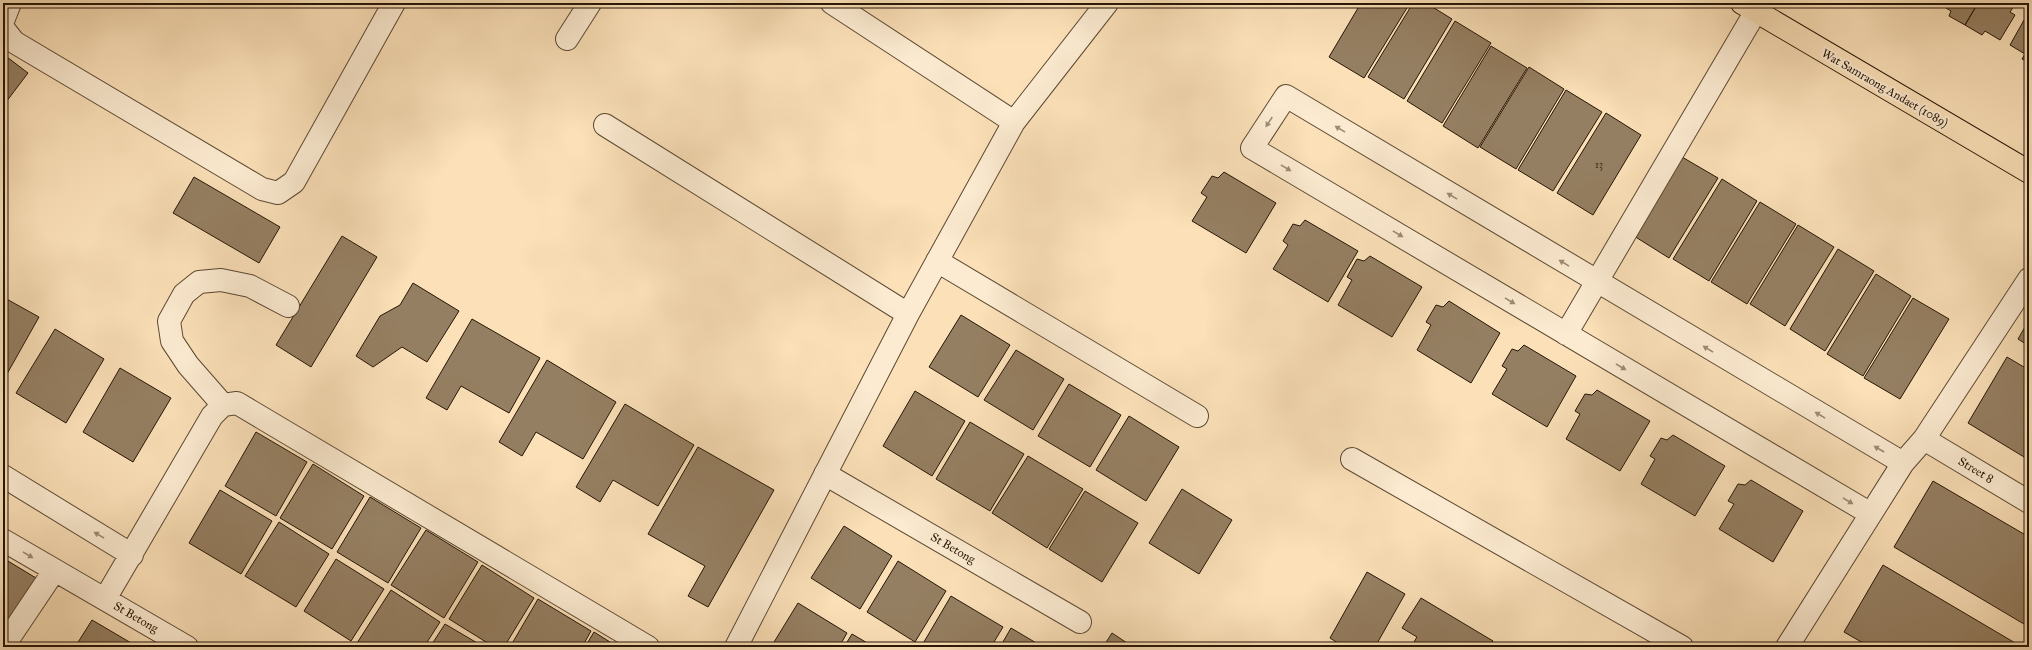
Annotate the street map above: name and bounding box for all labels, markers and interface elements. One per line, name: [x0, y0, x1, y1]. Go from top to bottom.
street label: Wat Samraong Andaet (1089): [1819, 46, 1951, 131]
one-way arrow: [1265, 117, 1273, 127]
one-way arrow: [1334, 126, 1346, 133]
house number: 13: [1595, 159, 1603, 171]
one-way arrow: [1281, 164, 1291, 172]
one-way arrow: [1447, 192, 1457, 200]
one-way arrow: [1392, 231, 1404, 238]
one-way arrow: [1558, 259, 1570, 266]
one-way arrow: [1504, 297, 1516, 304]
one-way arrow: [1702, 345, 1714, 352]
one-way arrow: [1615, 363, 1627, 370]
one-way arrow: [1814, 411, 1826, 418]
one-way arrow: [1873, 445, 1885, 452]
street label: Street 8: [1956, 454, 1996, 486]
one-way arrow: [1842, 497, 1854, 504]
street label: St Betong: [928, 530, 978, 567]
one-way arrow: [93, 531, 105, 538]
one-way arrow: [22, 552, 34, 559]
street label: St Betong: [111, 599, 161, 636]

